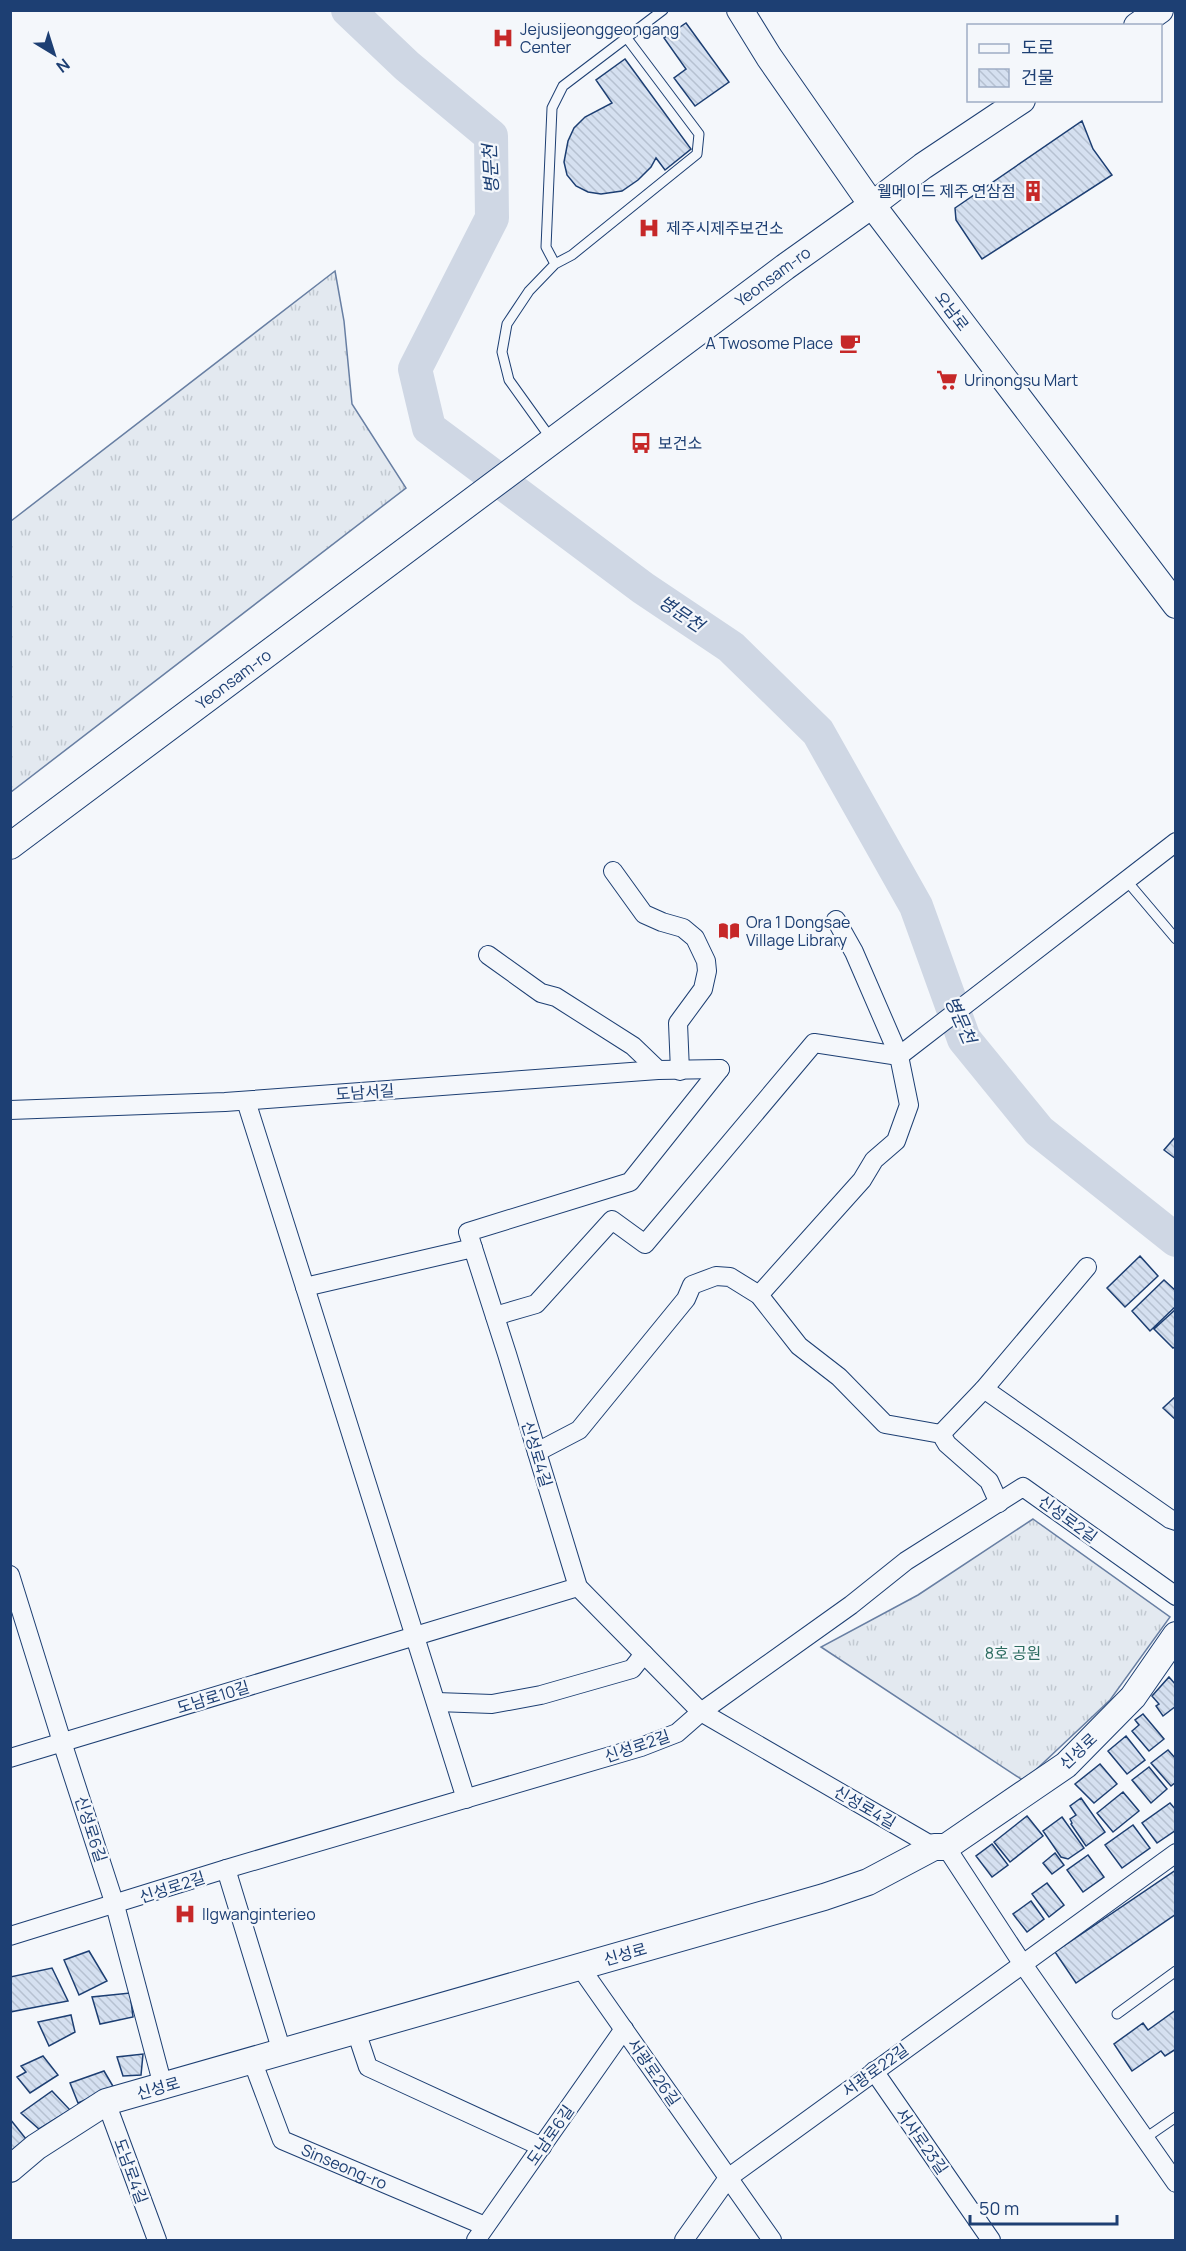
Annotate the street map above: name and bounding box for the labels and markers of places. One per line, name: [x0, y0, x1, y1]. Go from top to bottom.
place label: Jejusijeonggeongang Center: [520, 18, 679, 58]
hospital icon: Jejusijeonggeongang Center: [491, 26, 515, 50]
building icon: 웰메이드 제주 연삼점: [1021, 179, 1045, 203]
place label: 웰메이드 제주 연삼점: [877, 180, 1016, 202]
hospital icon: 제주시제주보건소: [637, 216, 661, 240]
place label: 제주시제주보건소: [666, 217, 784, 239]
cafe icon: A Twosome Place: [838, 331, 862, 355]
place label: A Twosome Place: [706, 332, 833, 354]
supermarket icon: Urinongsu Mart: [935, 368, 959, 392]
place label: Urinongsu Mart: [964, 369, 1078, 391]
bus stop icon: 보건소: [629, 431, 653, 455]
place label: 보건소: [658, 432, 702, 454]
place label: Ora 1 Dongsae Village Library: [746, 911, 850, 951]
library icon: Ora 1 Dongsae Village Library: [717, 919, 741, 943]
hospital icon: Ilgwanginterieo: [173, 1902, 197, 1926]
place label: Ilgwanginterieo: [202, 1903, 316, 1925]

